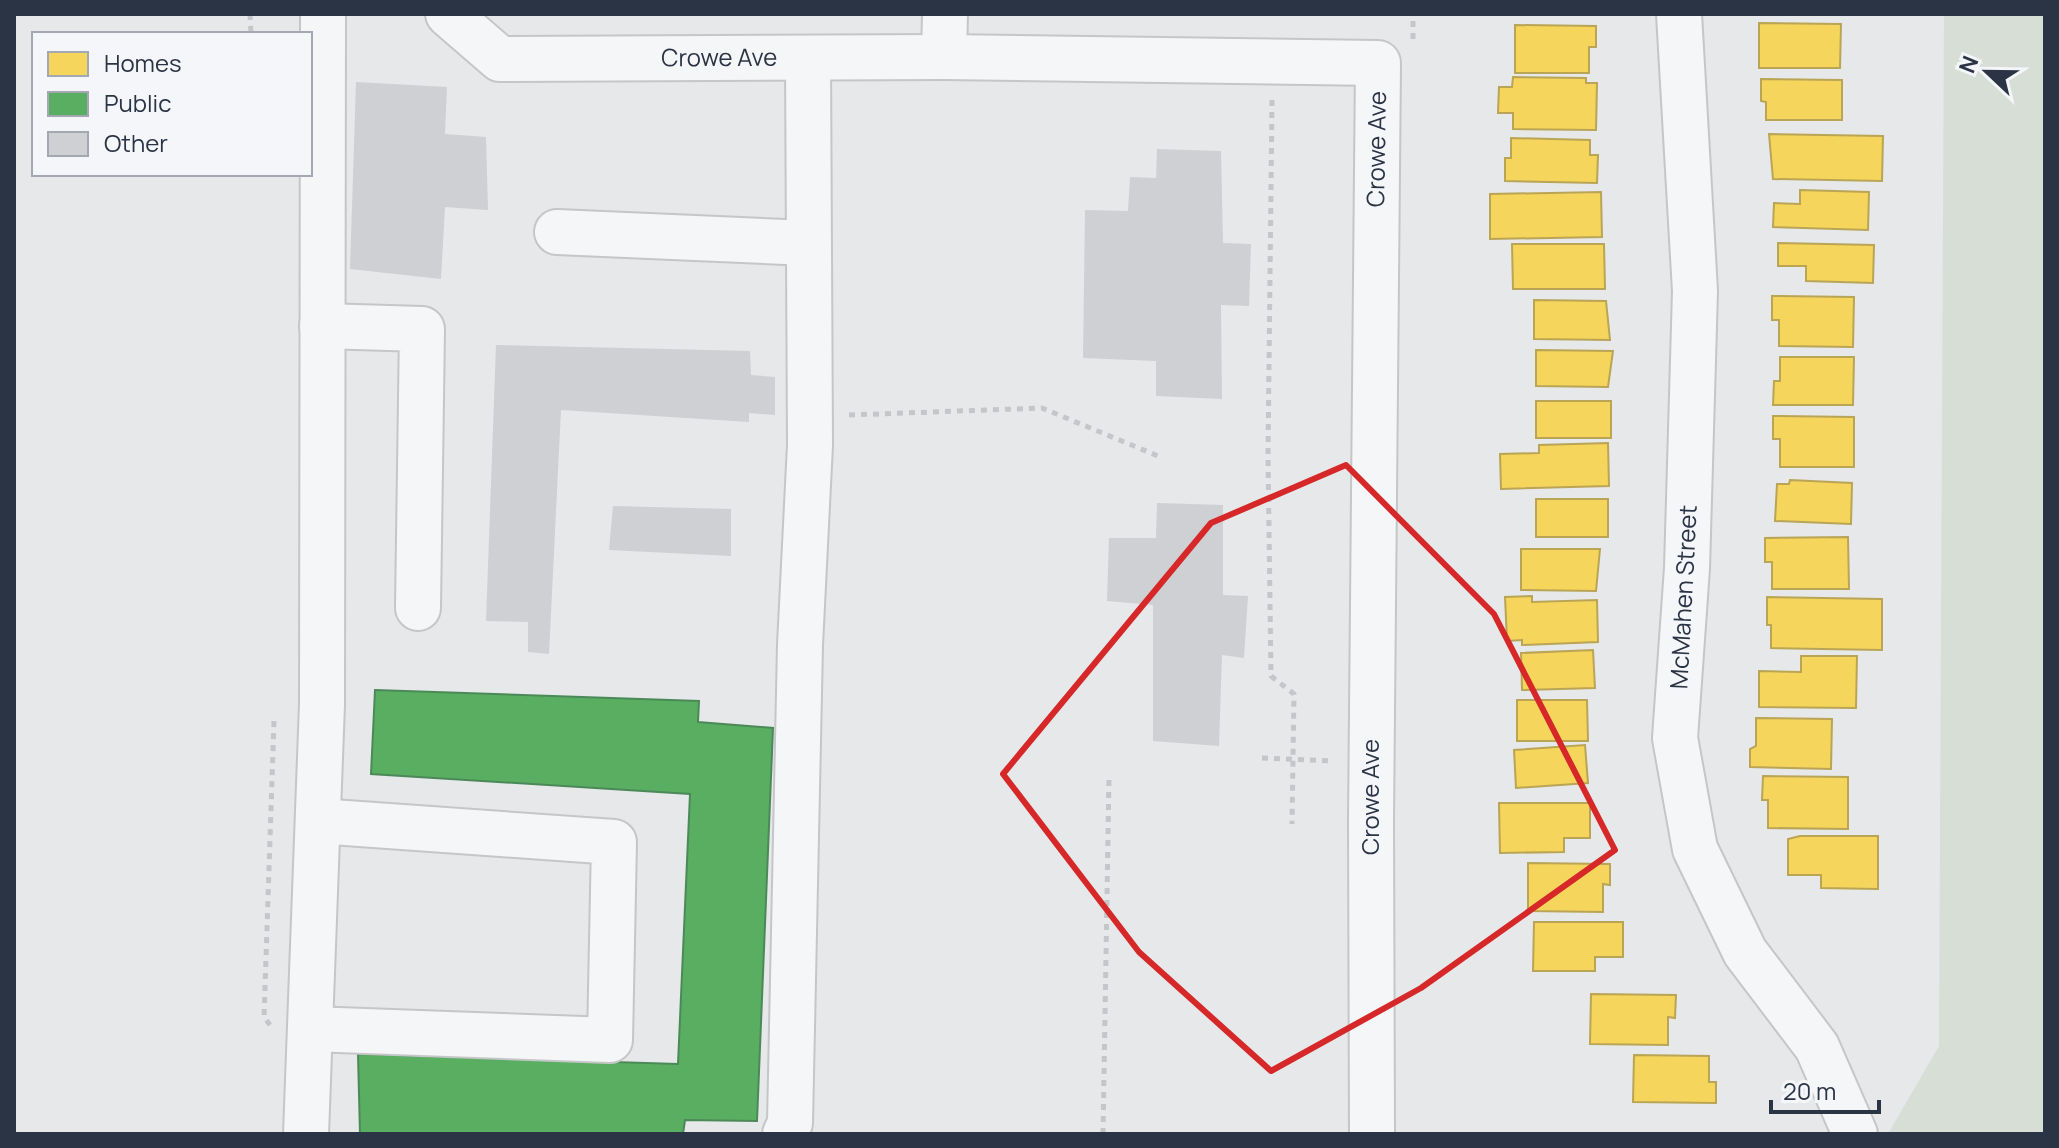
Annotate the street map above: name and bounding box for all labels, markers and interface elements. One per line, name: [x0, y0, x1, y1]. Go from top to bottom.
legend: [32, 32, 312, 176]
north arrow: [1947, 32, 2027, 112]
street label: Crowe Ave: [661, 40, 777, 73]
text: Homes: [104, 46, 182, 79]
text: N: [1952, 52, 1985, 77]
text: Public: [104, 86, 171, 119]
street label: Crowe Ave: [1358, 91, 1393, 207]
text: Other: [104, 126, 168, 159]
street label: McMahen Street: [1661, 504, 1704, 690]
street label: Crowe Ave: [1353, 739, 1386, 855]
scale bar: [1771, 1064, 1879, 1114]
text: 20 m: [1783, 1074, 1836, 1107]

